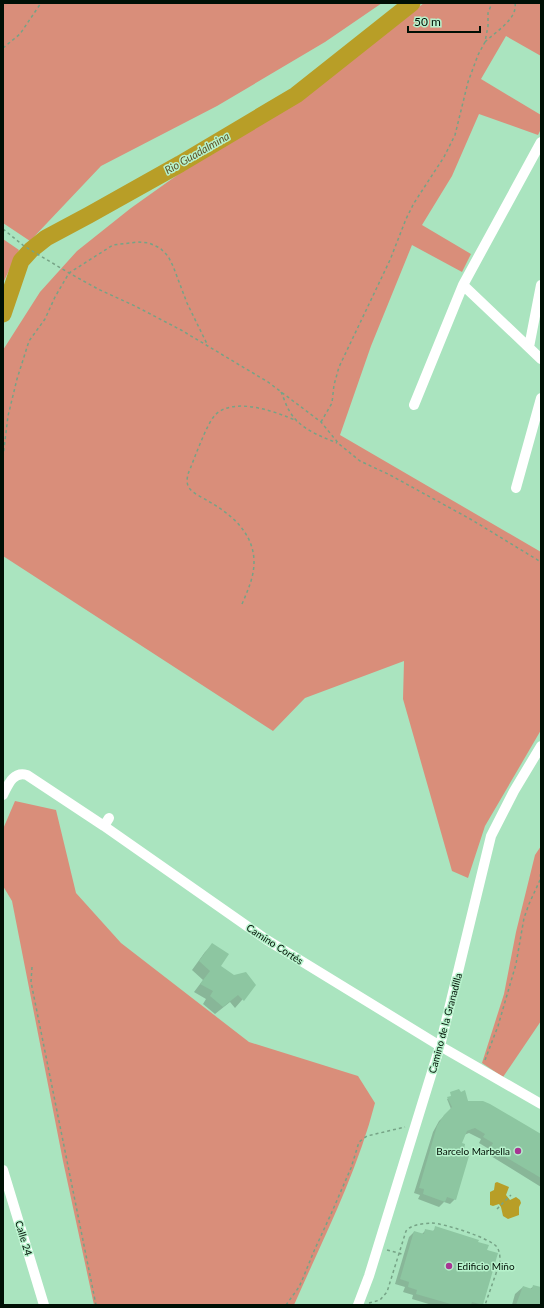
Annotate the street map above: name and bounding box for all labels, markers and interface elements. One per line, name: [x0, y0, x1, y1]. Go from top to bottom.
scale bar: [408, 8, 480, 34]
text: 50 m: [414, 14, 441, 29]
water label: Rio Guadalmina: [162, 129, 232, 176]
street label: Camino Cortés: [244, 921, 306, 967]
street label: Camino de la Granadilla: [426, 971, 464, 1075]
place label: Barcelo Marbella: [436, 1145, 510, 1157]
marker: Barcelo Marbella: [513, 1146, 523, 1156]
street label: Calle 24: [13, 1219, 35, 1257]
place label: Edificio Miño: [457, 1260, 515, 1272]
marker: Edificio Miño: [444, 1261, 454, 1271]

